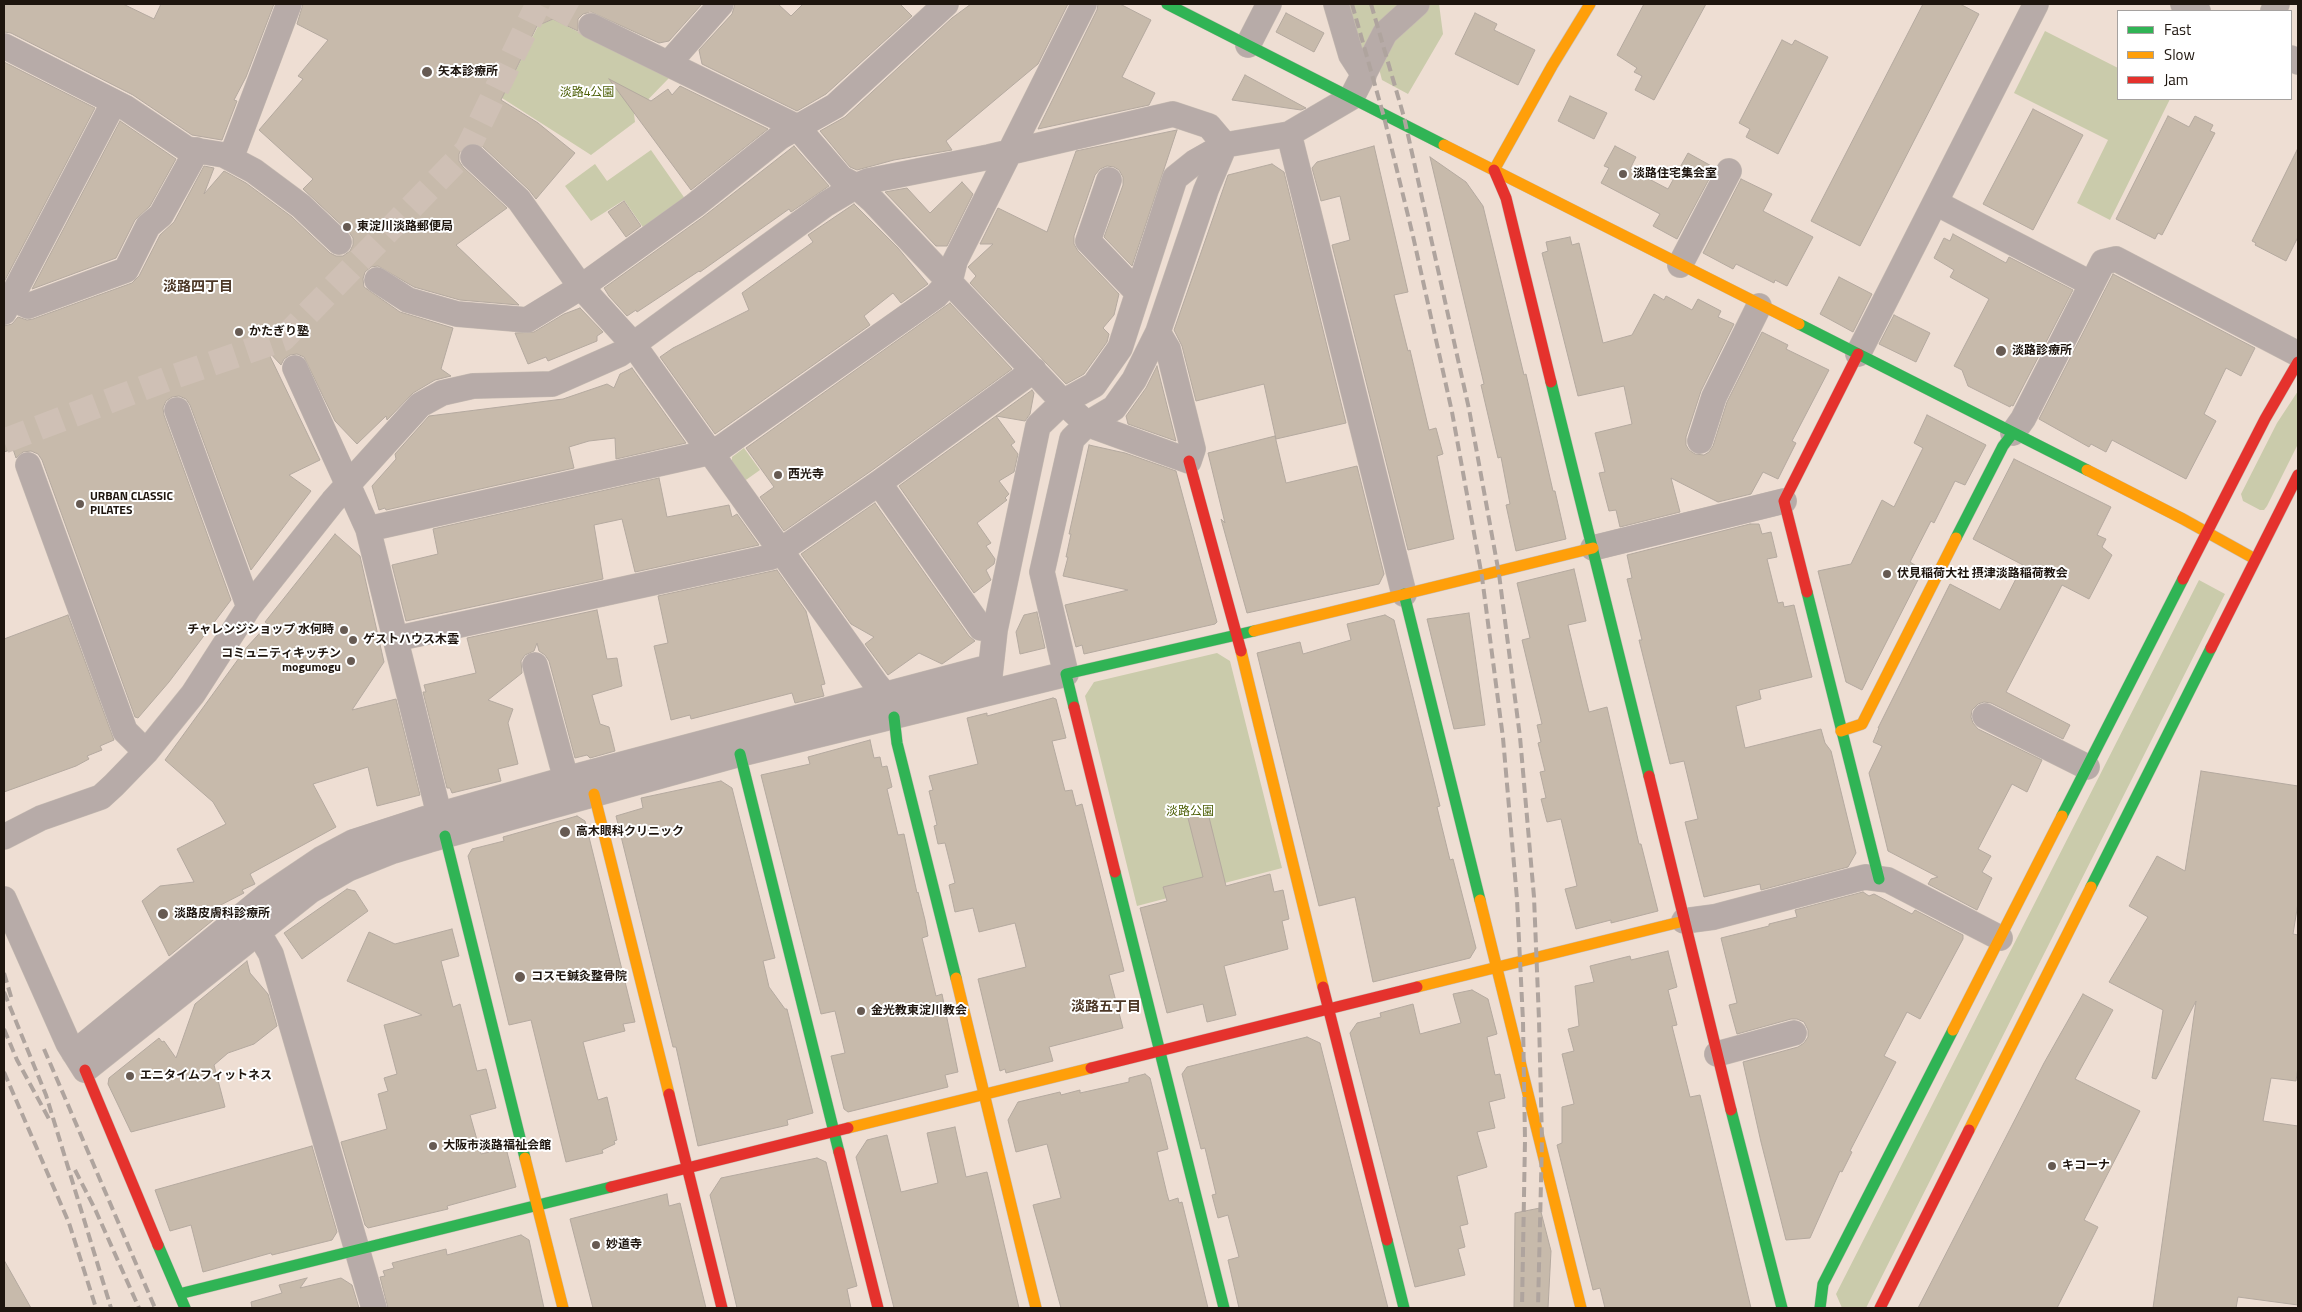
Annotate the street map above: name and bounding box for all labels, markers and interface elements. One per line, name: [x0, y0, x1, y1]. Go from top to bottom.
legend: [2117, 10, 2292, 100]
text: Fast: [2164, 18, 2191, 41]
text: Slow: [2164, 43, 2195, 66]
marker: 矢本診療所: [420, 65, 434, 79]
place label: 矢本診療所: [438, 65, 498, 79]
text: Jam: [2164, 68, 2188, 91]
park label: 淡路4公園: [560, 86, 614, 100]
place label: 淡路住宅集会室: [1633, 167, 1717, 181]
marker: 淡路住宅集会室: [1617, 168, 1629, 180]
place label: 東淀川淡路郵便局: [357, 220, 453, 234]
marker: 東淀川淡路郵便局: [341, 221, 353, 233]
district label: 淡路四丁目: [163, 280, 233, 296]
place label: かたぎり塾: [249, 325, 309, 339]
marker: かたぎり塾: [233, 326, 245, 338]
marker: 淡路診療所: [1994, 344, 2008, 358]
place label: 淡路診療所: [2012, 344, 2072, 358]
place label: 西光寺: [788, 468, 824, 482]
marker: 西光寺: [772, 469, 784, 481]
place label: URBAN CLASSIC PILATES: [90, 490, 173, 518]
marker: URBAN CLASSIC PILATES: [74, 498, 86, 510]
place label: 伏見稲荷大社 摂津淡路稲荷教会: [1897, 567, 2068, 581]
marker: 伏見稲荷大社 摂津淡路稲荷教会: [1881, 568, 1893, 580]
place label: チャレンジショップ 水何時: [187, 623, 334, 637]
marker: チャレンジショップ 水何時: [338, 624, 350, 636]
place label: ゲストハウス木雲: [363, 633, 459, 647]
marker: ゲストハウス木雲: [347, 634, 359, 646]
place label: コミュニティキッチン mogumogu: [221, 647, 341, 675]
marker: コミュニティキッチン mogumogu: [345, 655, 357, 667]
park label: 淡路公園: [1166, 805, 1214, 819]
marker: 高木眼科クリニック: [558, 825, 572, 839]
place label: 高木眼科クリニック: [576, 825, 684, 839]
marker: 淡路皮膚科診療所: [156, 907, 170, 921]
place label: 淡路皮膚科診療所: [174, 907, 270, 921]
marker: コスモ鍼灸整骨院: [513, 970, 527, 984]
place label: コスモ鍼灸整骨院: [531, 970, 627, 984]
district label: 淡路五丁目: [1071, 1000, 1141, 1016]
place label: 金光教東淀川教会: [871, 1004, 967, 1018]
marker: 金光教東淀川教会: [855, 1005, 867, 1017]
place label: エニタイムフィットネス: [140, 1069, 272, 1083]
marker: エニタイムフィットネス: [124, 1070, 136, 1082]
place label: 大阪市淡路福祉会館: [443, 1139, 551, 1153]
marker: 大阪市淡路福祉会館: [427, 1140, 439, 1152]
place label: キコーナ: [2062, 1159, 2110, 1173]
marker: キコーナ: [2046, 1160, 2058, 1172]
place label: 妙道寺: [606, 1238, 642, 1252]
marker: 妙道寺: [590, 1239, 602, 1251]

